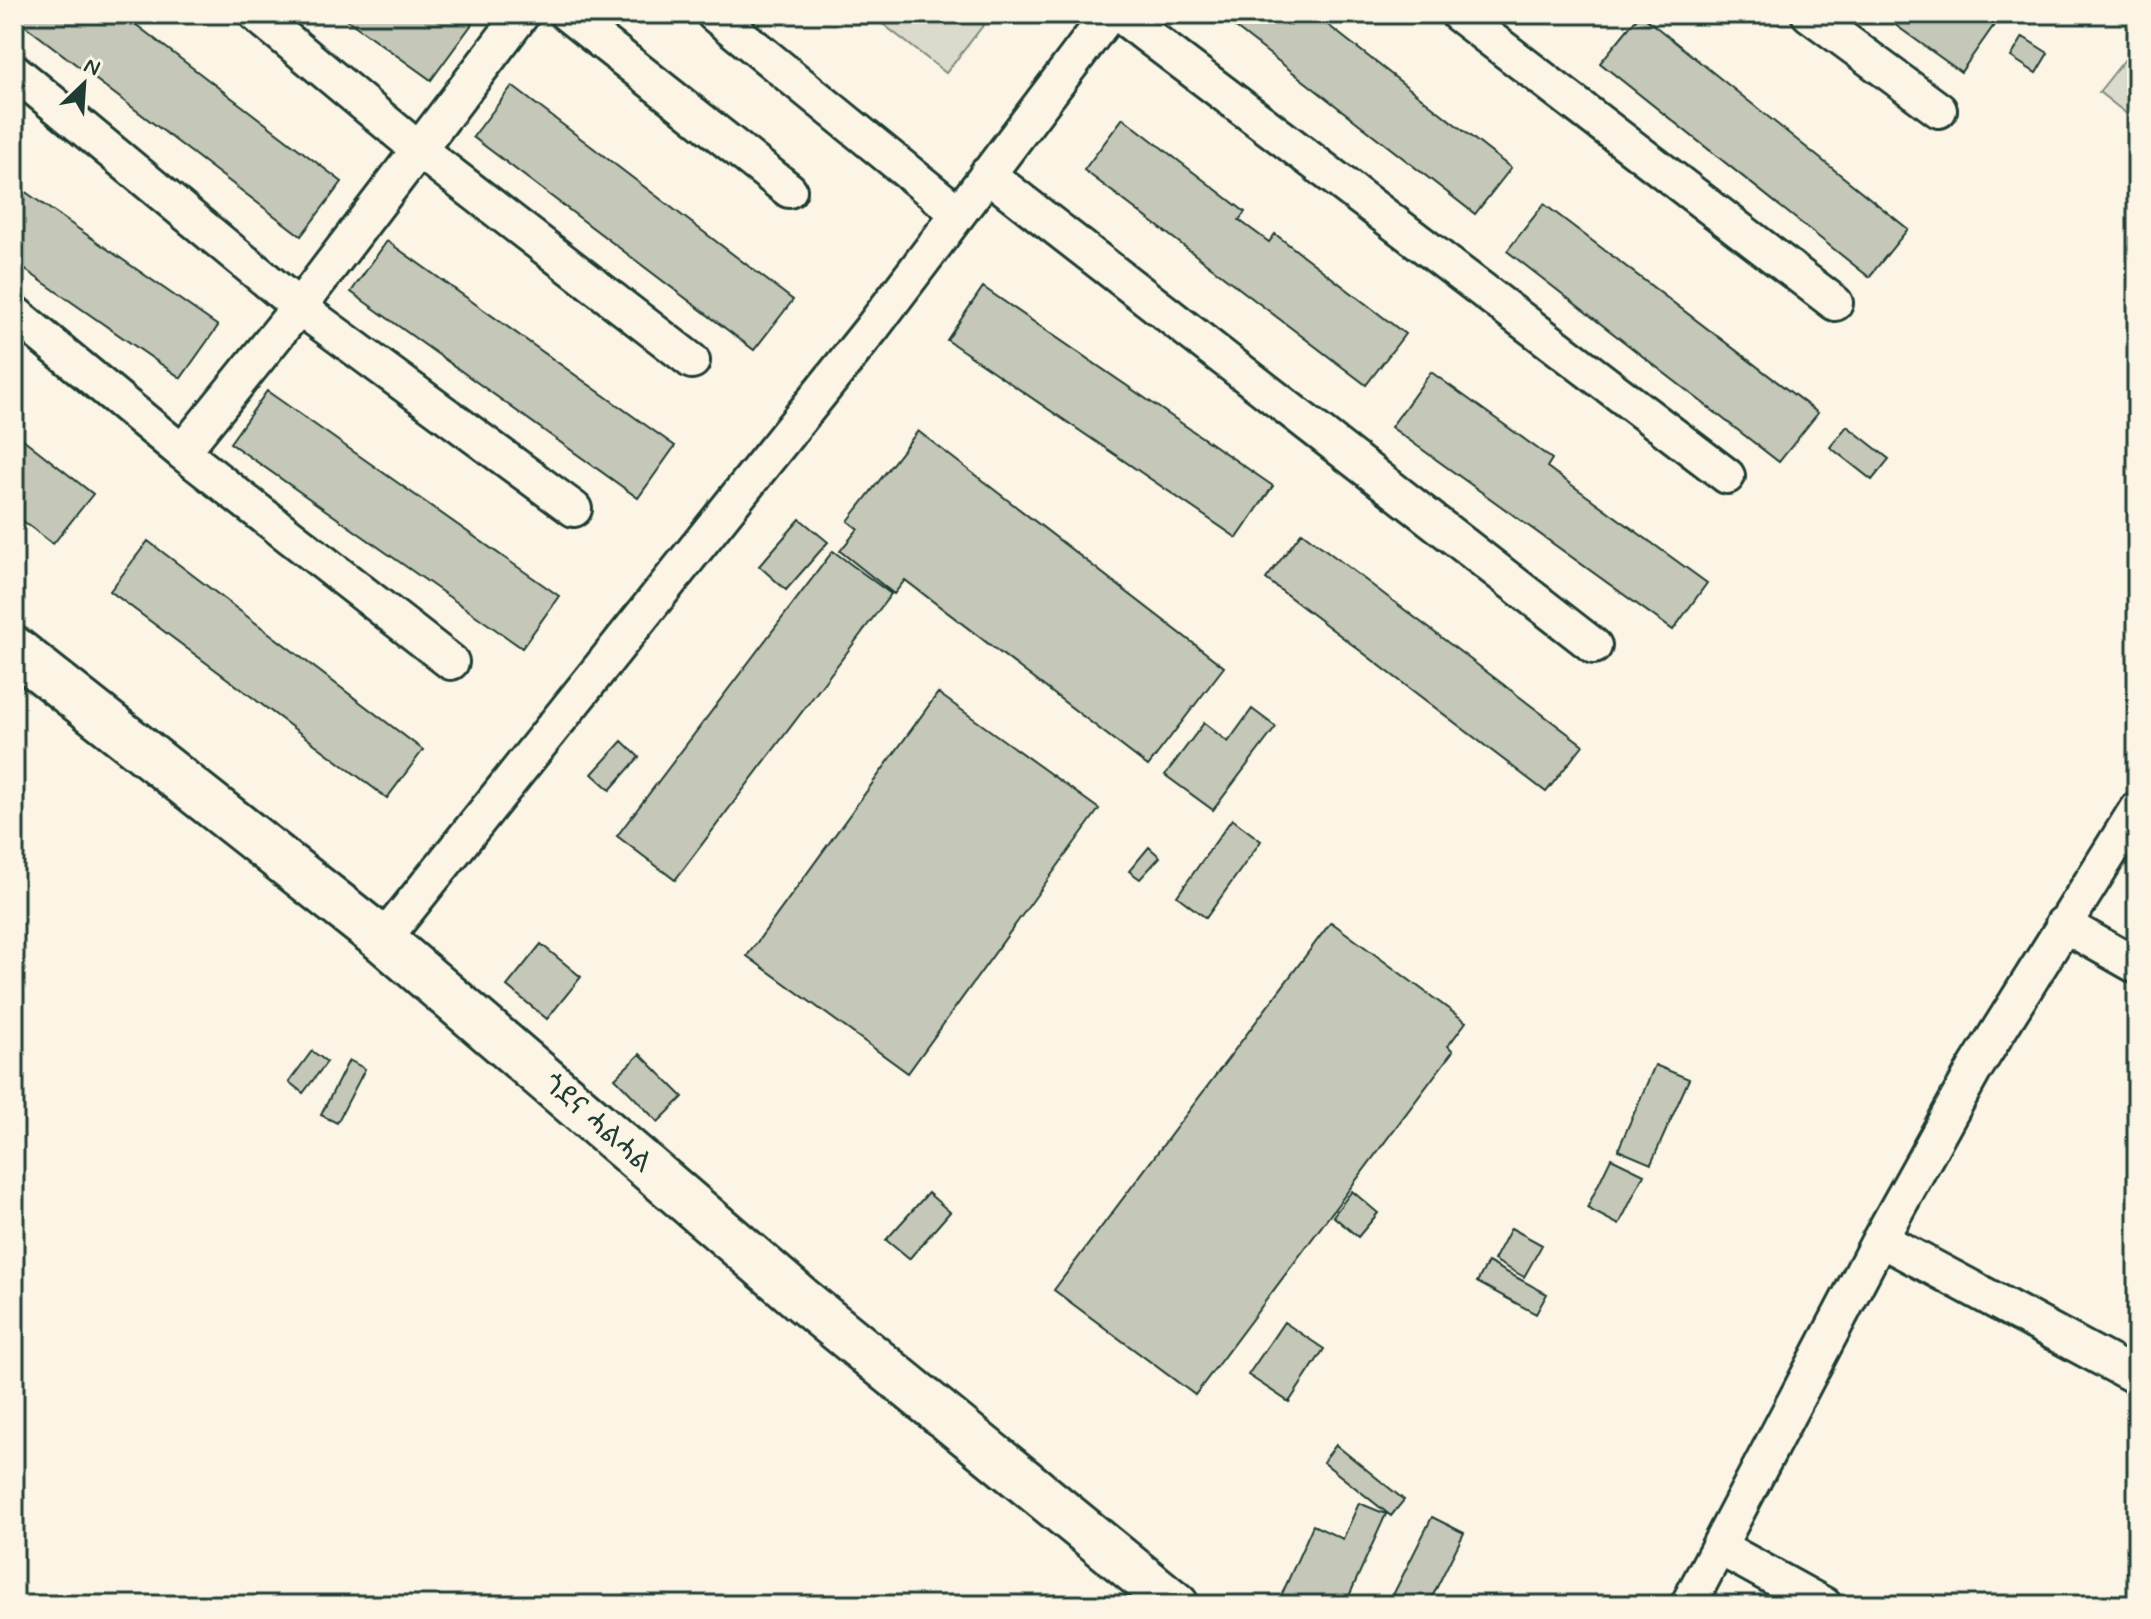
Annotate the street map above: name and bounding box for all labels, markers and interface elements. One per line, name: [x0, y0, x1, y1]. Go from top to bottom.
north arrow: [44, 44, 124, 124]
text: N: [79, 52, 104, 83]
street label: ጎደና ሓልሓል: [535, 1066, 660, 1182]

